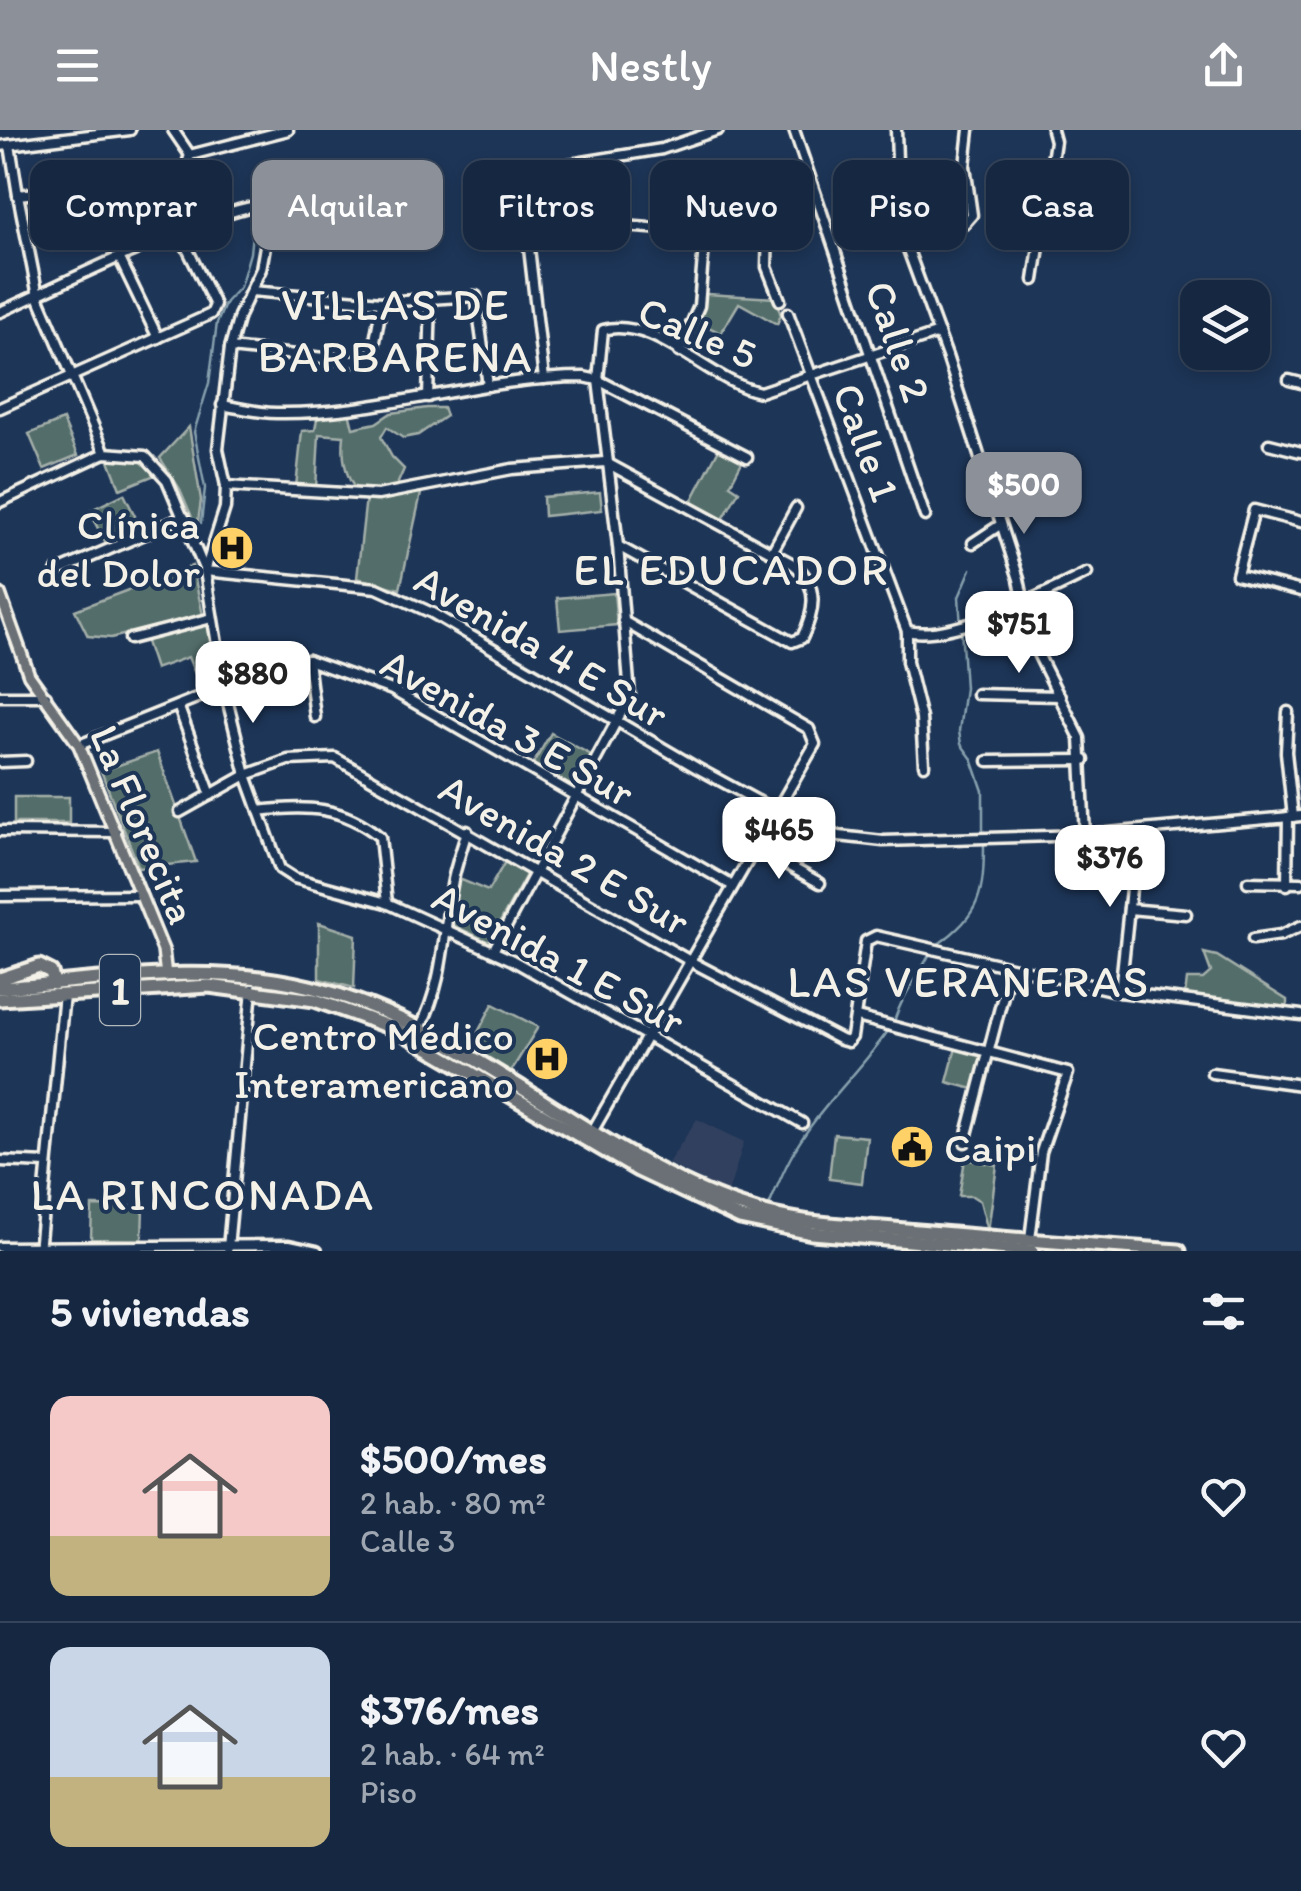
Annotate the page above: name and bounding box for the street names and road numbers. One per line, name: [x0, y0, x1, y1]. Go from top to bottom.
street label: Calle 2: [854, 274, 943, 408]
street label: Calle 5: [631, 285, 765, 380]
street label: Calle 1: [822, 376, 911, 508]
street label: Avenida 4 E Sur: [406, 553, 678, 740]
street label: Avenida 3 E Sur: [372, 637, 643, 818]
street label: La Florecita: [79, 717, 208, 931]
street label: Avenida 2 E Sur: [430, 762, 699, 947]
street label: Avenida 1 E Sur: [424, 871, 694, 1046]
road number: 1: [100, 955, 140, 1025]

